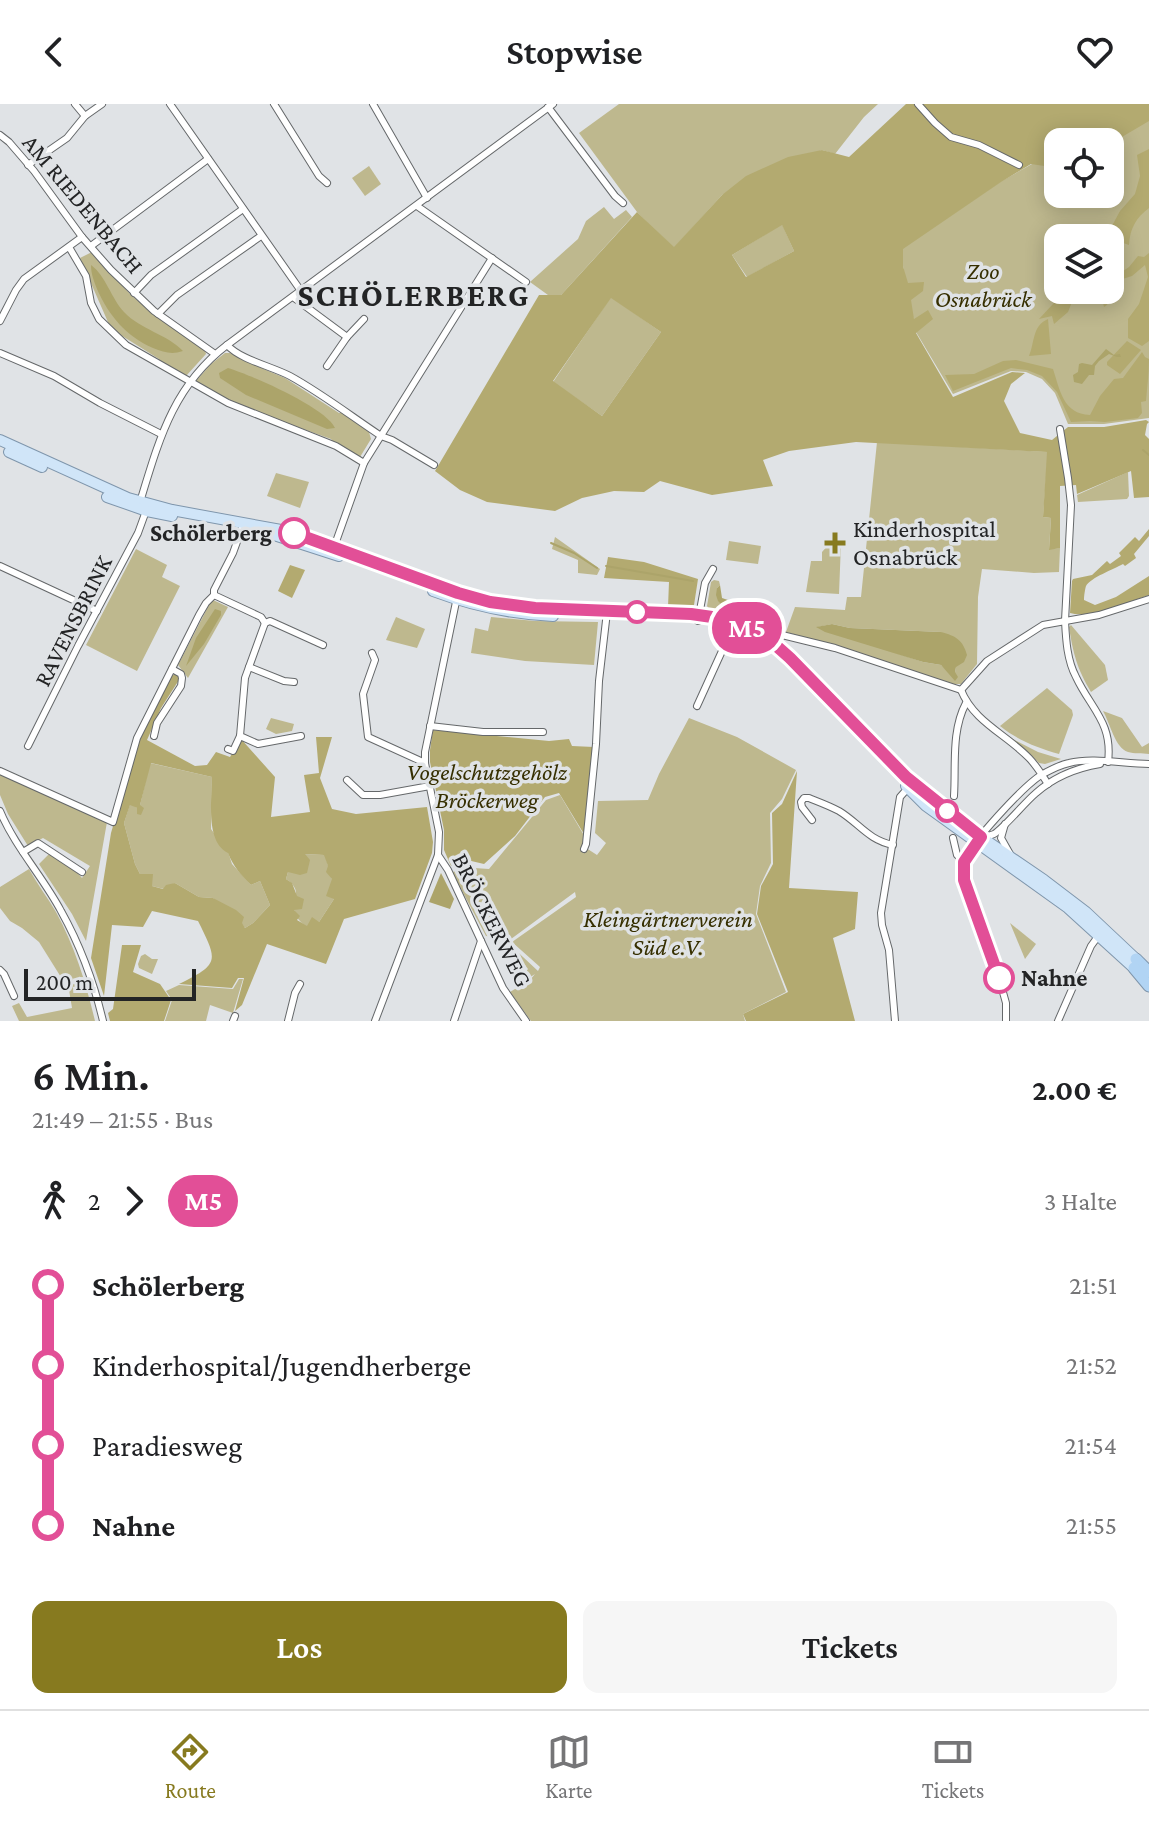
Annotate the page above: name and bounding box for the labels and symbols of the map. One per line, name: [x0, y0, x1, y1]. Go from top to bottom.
street label: AM RIEDENBACH: [17, 129, 149, 279]
park label: Zoo Osnabrück: [935, 257, 1033, 312]
district label: SCHÖLERBERG: [297, 277, 531, 313]
place label: Kinderhospital Osnabrück: [853, 515, 996, 570]
marker: Schölerberg: [279, 518, 309, 548]
place label: Schölerberg: [150, 519, 272, 546]
marker: Kinderhospital Osnabrück: [824, 532, 846, 554]
street label: RAVENSBRINK: [28, 551, 117, 691]
unlabelled marker: [626, 601, 648, 623]
line badge: M5: [711, 602, 783, 654]
park label: Vogelschutzgehölz Bröckerweg: [407, 758, 568, 813]
unlabelled marker: [936, 800, 958, 822]
street label: BRÖCKERWEG: [447, 849, 538, 991]
park label: Kleingärtnerverein Süd e.V.: [583, 905, 753, 960]
marker: Nahne: [984, 963, 1014, 993]
place label: Nahne: [1021, 964, 1088, 991]
scale bar: [24, 965, 196, 1001]

